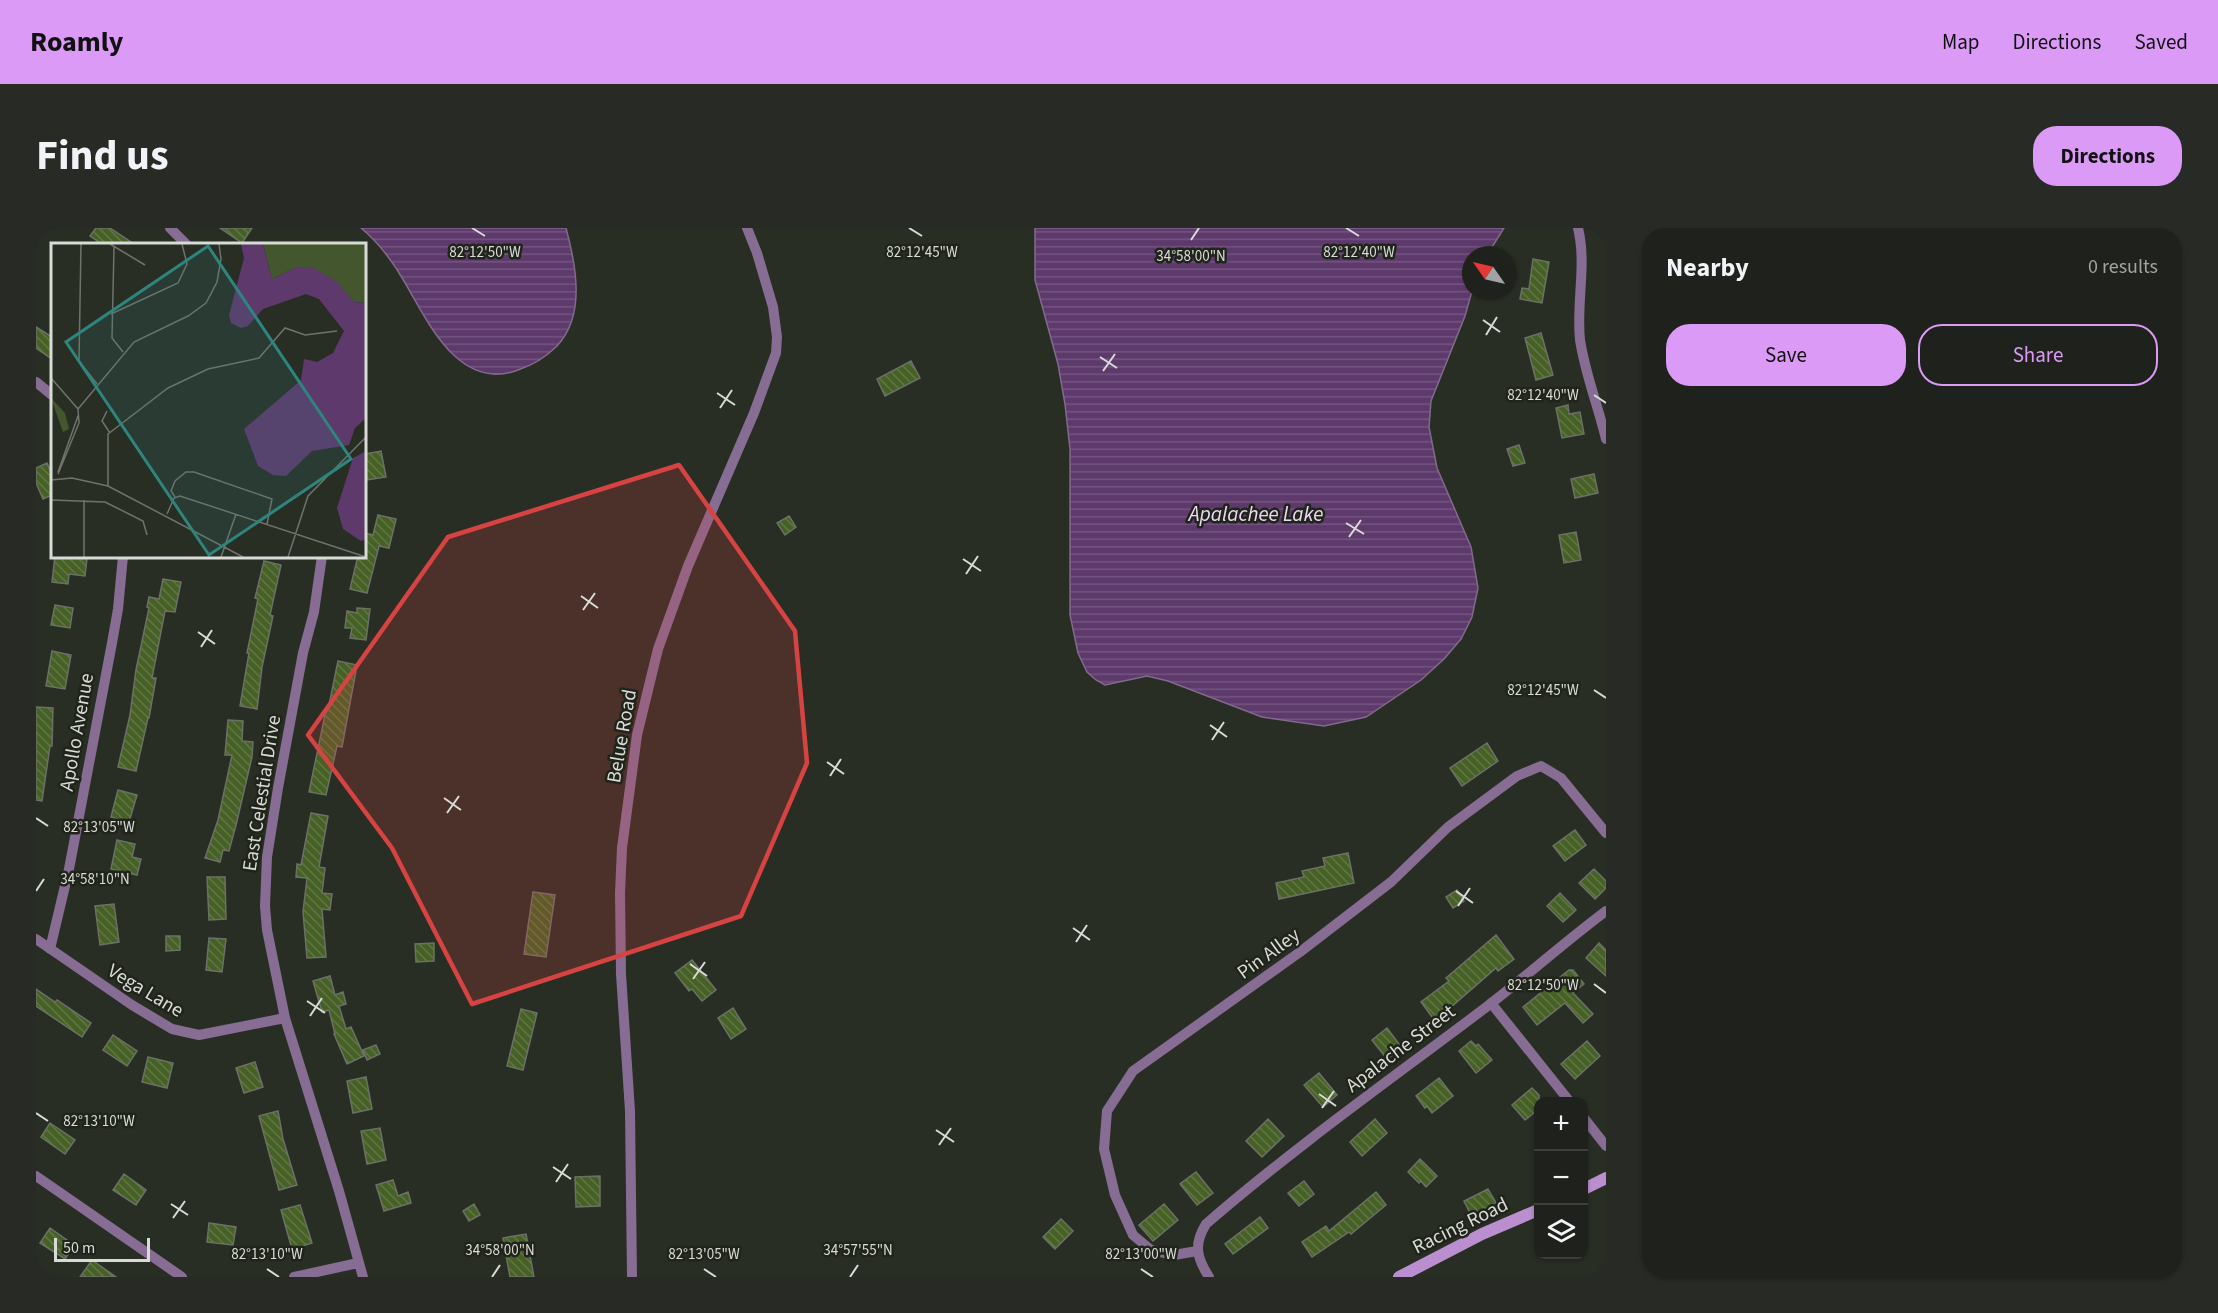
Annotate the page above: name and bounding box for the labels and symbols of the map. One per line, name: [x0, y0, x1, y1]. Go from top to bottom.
text: 82°12'50"W: [449, 242, 521, 263]
text: 82°12'45"W: [886, 242, 958, 263]
text: 82°12'40"W: [1323, 242, 1395, 263]
inset map: [51, 243, 366, 558]
text: 34°58'00"N: [1156, 246, 1226, 267]
north arrow: [1462, 246, 1516, 300]
text: 82°12'40"W: [1507, 385, 1579, 406]
water label: Apalachee Lake: [1187, 499, 1323, 529]
street label: Apollo Avenue: [53, 671, 101, 793]
text: 82°12'45"W: [1507, 680, 1579, 701]
street label: Belue Road: [600, 687, 644, 785]
street label: East Celestial Drive: [236, 713, 288, 873]
text: 82°13'05"W: [63, 817, 135, 838]
text: 34°58'10"N: [60, 869, 130, 890]
street label: Pin Alley: [1231, 921, 1306, 986]
street label: Vega Lane: [102, 957, 189, 1025]
text: 82°12'50"W: [1507, 975, 1579, 996]
street label: Apalache Street: [1340, 998, 1462, 1099]
text: 82°13'10"W: [63, 1111, 135, 1132]
street label: Racing Road: [1408, 1191, 1513, 1261]
scale bar: [54, 1235, 150, 1262]
text: 34°58'00"N: [465, 1240, 535, 1261]
text: 34°57'55"N: [823, 1240, 893, 1261]
text: 82°13'10"W: [231, 1244, 303, 1265]
text: 82°13'05"W: [668, 1244, 740, 1265]
text: 82°13'00"W: [1105, 1244, 1177, 1265]

